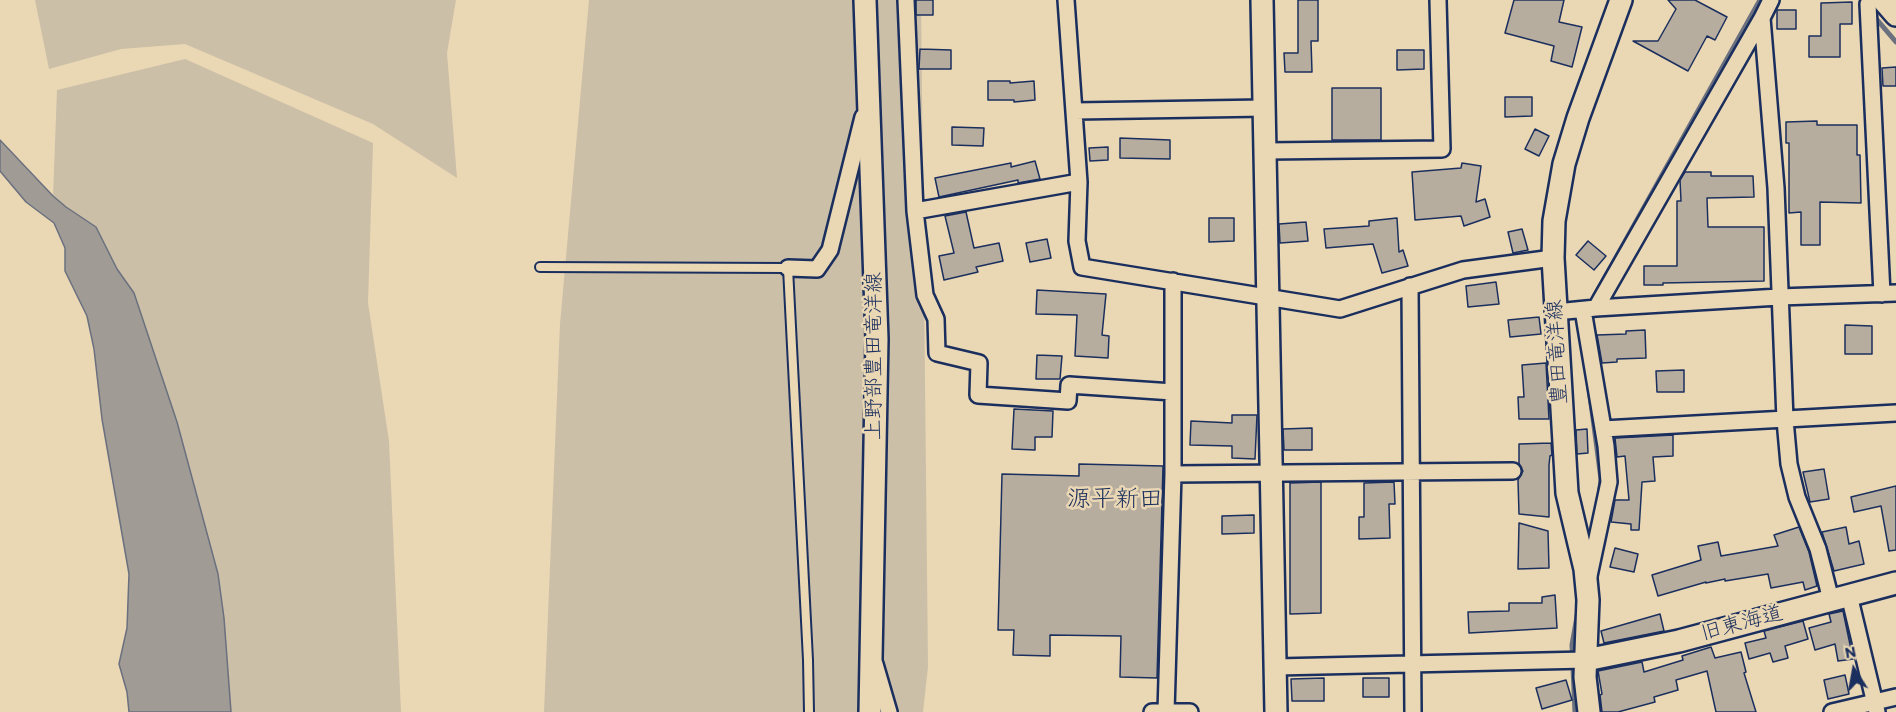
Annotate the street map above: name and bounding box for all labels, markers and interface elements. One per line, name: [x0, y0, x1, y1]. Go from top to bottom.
street label: 上野部豊田竜洋線: [862, 272, 888, 440]
street label: 豊田竜洋線: [1543, 299, 1573, 405]
district label: 源平新田: [1067, 486, 1163, 514]
street label: 旧東海道: [1698, 601, 1786, 647]
north arrow: [1824, 640, 1884, 700]
text: N: [1843, 641, 1858, 662]

